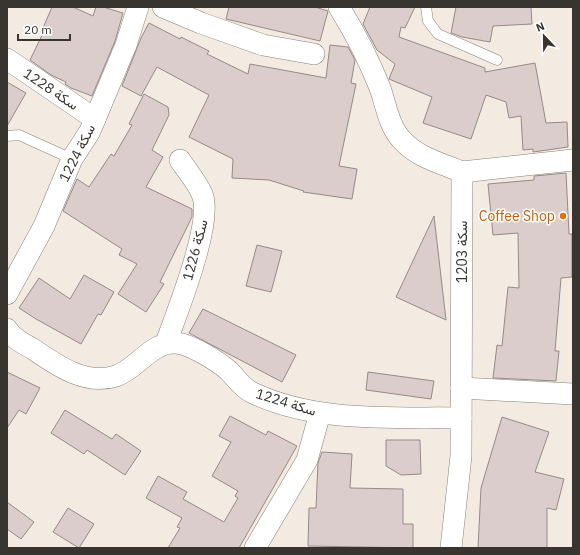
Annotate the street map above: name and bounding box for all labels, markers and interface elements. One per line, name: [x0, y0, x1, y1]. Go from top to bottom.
scale bar: [18, 16, 70, 42]
north arrow: [524, 16, 564, 56]
text: N: [534, 19, 547, 35]
text: 20 m: [24, 22, 52, 37]
street label: سكة 1228: [20, 64, 82, 114]
street label: سكة 1224: [55, 121, 99, 185]
place label: Coffee Shop: [479, 207, 555, 225]
marker: Coffee Shop: [558, 211, 568, 221]
street label: سكة 1226: [178, 218, 212, 282]
street label: سكة 1203: [453, 221, 471, 283]
street label: سكة 1224: [254, 384, 318, 420]

